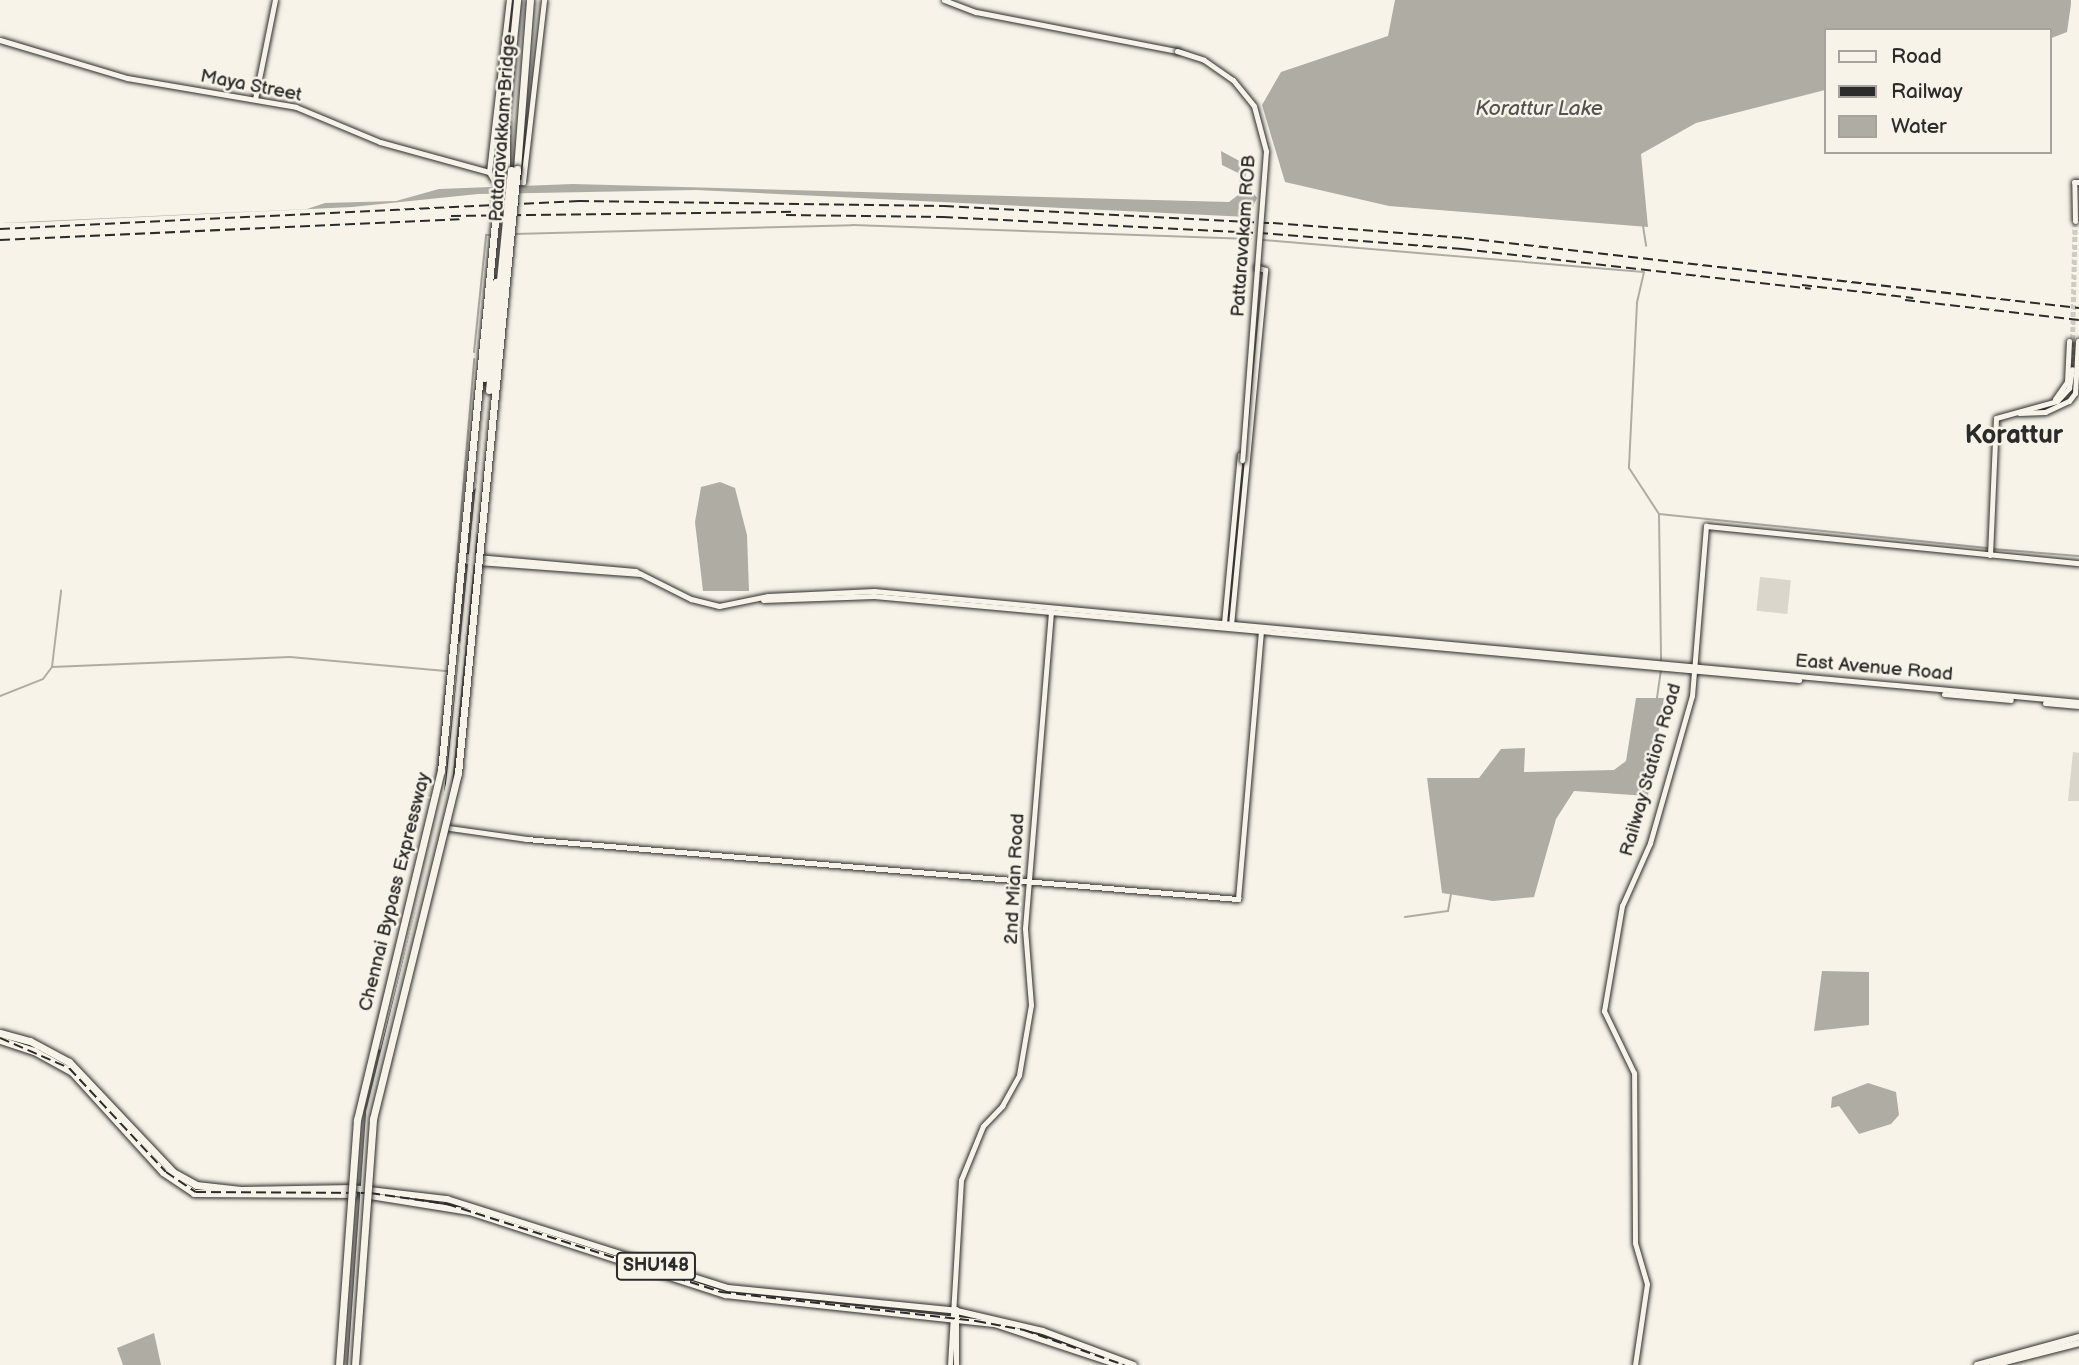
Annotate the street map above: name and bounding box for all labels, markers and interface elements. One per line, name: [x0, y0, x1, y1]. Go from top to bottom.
legend: [1824, 28, 2051, 154]
street label: Pattaravakkam Bridge: [485, 33, 521, 223]
text: Road: [1891, 44, 1942, 69]
street label: Maya Street: [198, 65, 304, 107]
text: Railway: [1891, 79, 1963, 104]
water label: Korattur Lake: [1475, 96, 1603, 122]
text: Water: [1891, 114, 1947, 139]
street label: Pattaravakam ROB: [1227, 154, 1261, 318]
district label: Korattur: [1965, 420, 2063, 452]
street label: East Avenue Road: [1794, 650, 1954, 686]
street label: Railway Station Road: [1615, 680, 1687, 860]
street label: Chennai Bypass Expressway: [354, 770, 436, 1014]
street label: 2nd Mian Road: [1000, 813, 1030, 945]
road number: SHU148: [616, 1252, 696, 1280]

